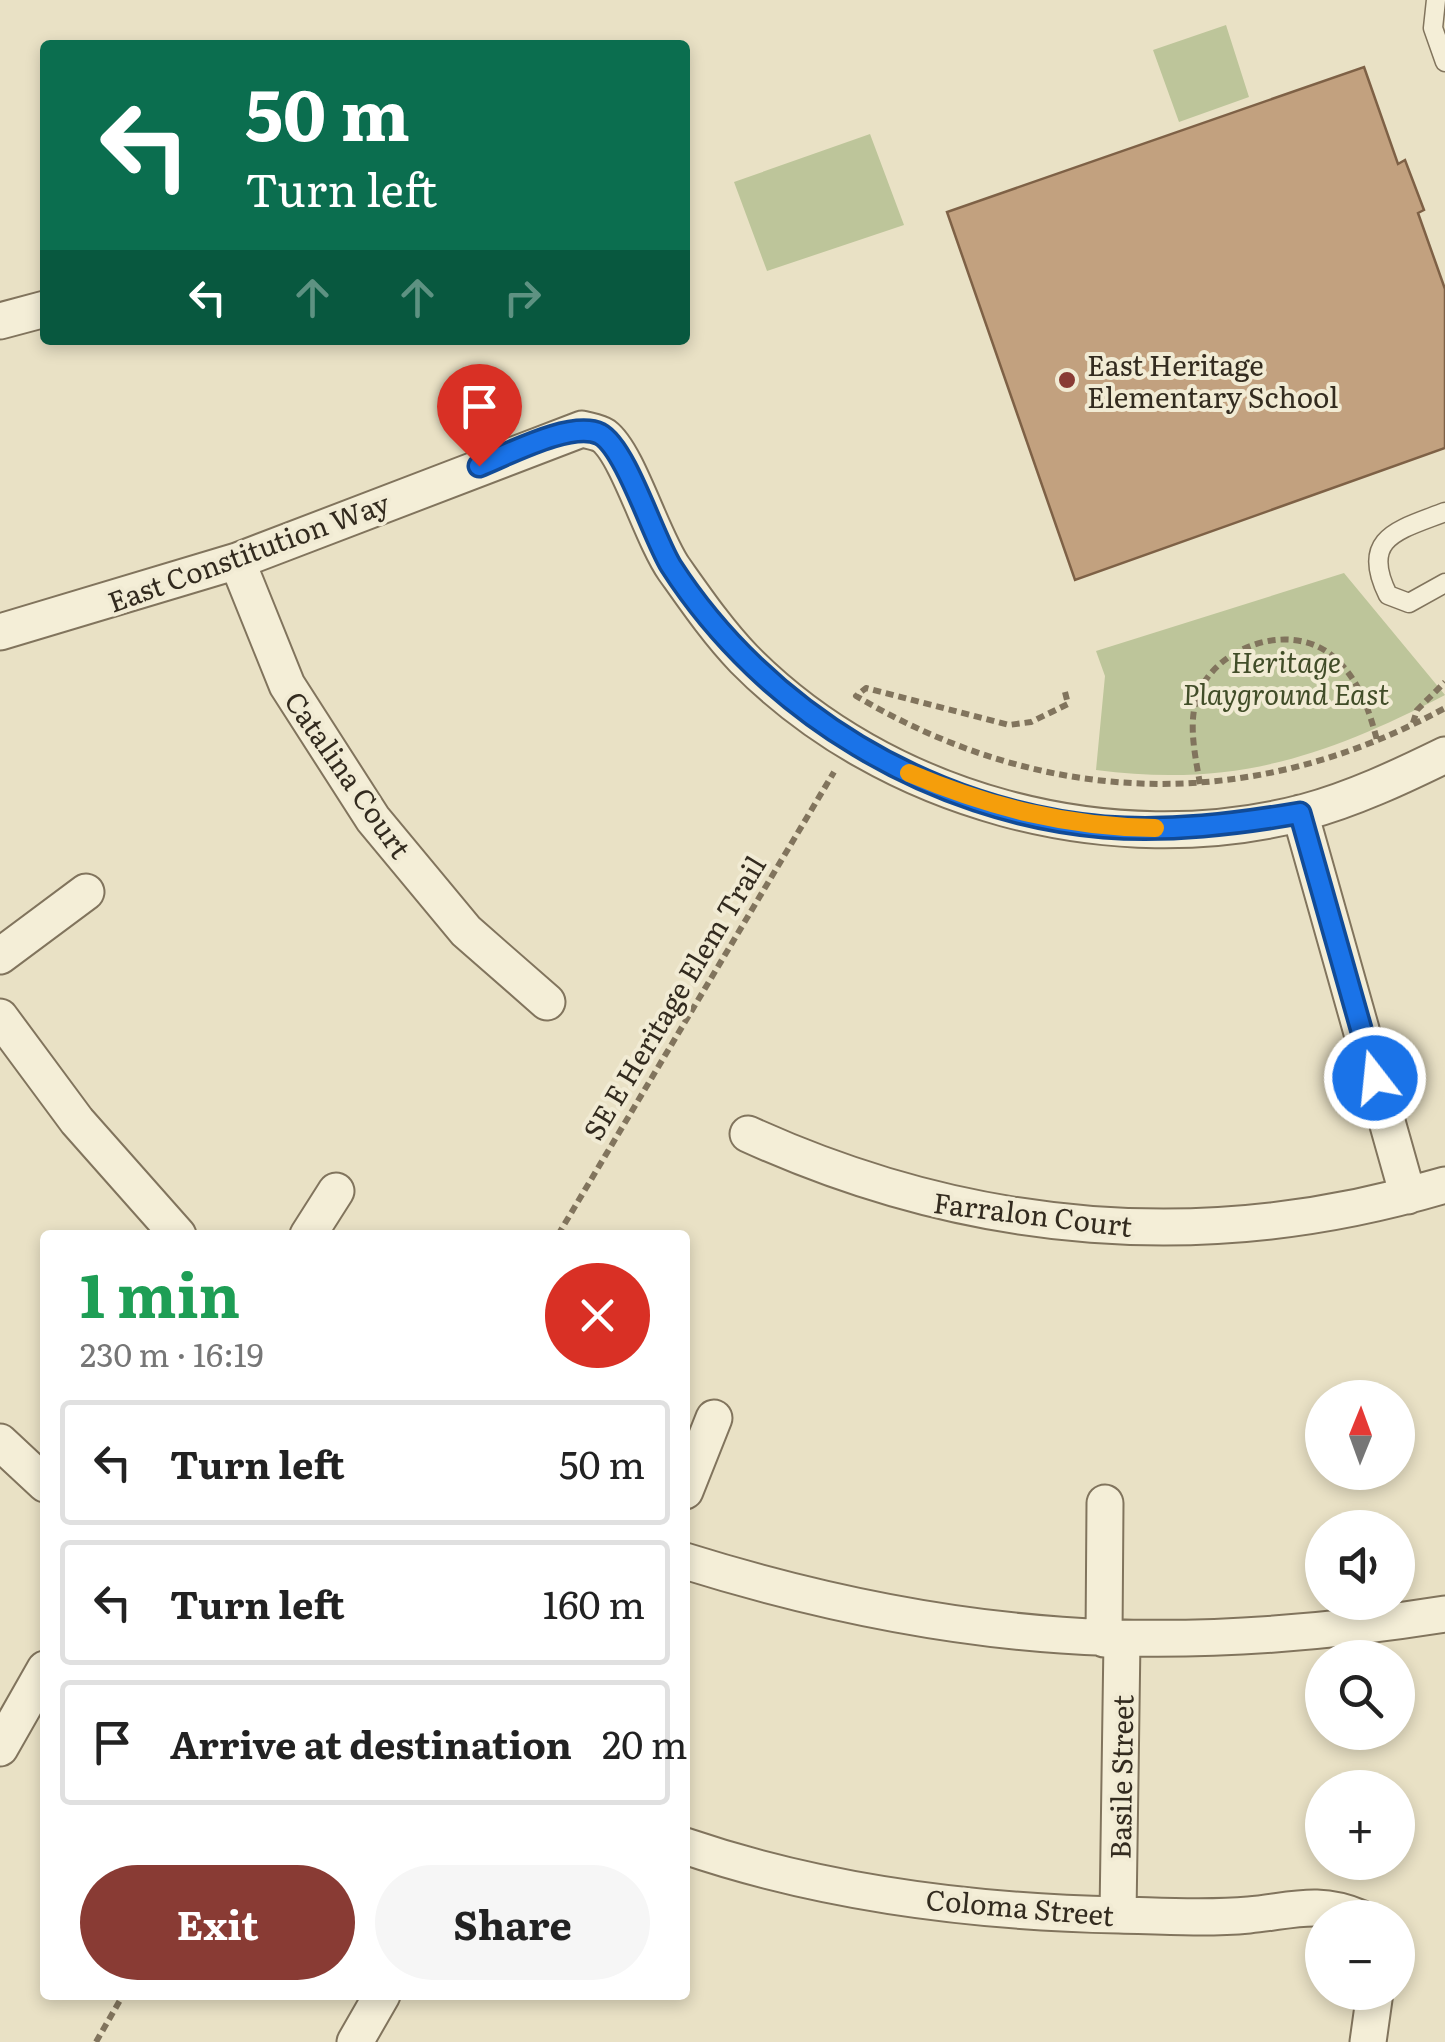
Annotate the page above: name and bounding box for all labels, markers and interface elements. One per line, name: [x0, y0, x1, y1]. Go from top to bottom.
text: 50 m: [245, 59, 410, 163]
icon: left: [80, 80, 210, 210]
text: Turn left: [245, 154, 437, 221]
icon: left: [180, 270, 235, 325]
icon: ahead: [285, 270, 340, 325]
icon: ahead: [390, 270, 445, 325]
icon: right: [495, 270, 550, 325]
place label: East Heritage Elementary School: [1087, 343, 1338, 417]
pin: [437, 364, 522, 467]
marker: East Heritage Elementary School: [1056, 369, 1078, 391]
icon: arrive: [452, 379, 507, 434]
street label: East Constitution Way: [101, 480, 395, 621]
park label: Heritage Playground East: [1183, 640, 1389, 714]
street label: Catalina Court: [276, 682, 423, 867]
street label: SE E Heritage Elem Trail: [571, 847, 775, 1147]
position arrow: [1323, 1026, 1427, 1130]
street label: Farralon Court: [931, 1180, 1135, 1246]
text: 1 min: [80, 1247, 240, 1336]
button: close: [545, 1263, 650, 1368]
text: 230 m · 16:19: [80, 1329, 264, 1377]
north arrow: [1305, 1380, 1415, 1490]
map controls: [1305, 1380, 1415, 2010]
text: Turn left: [170, 1434, 345, 1491]
text: 50 m: [559, 1434, 645, 1491]
icon: left: [85, 1435, 140, 1490]
button: sound: [1305, 1510, 1415, 1620]
text: Turn left: [170, 1574, 345, 1631]
text: 160 m: [543, 1574, 645, 1631]
icon: left: [85, 1575, 140, 1630]
button: search: [1305, 1640, 1415, 1750]
street label: Basile Street: [1098, 1694, 1142, 1860]
text: Arrive at destination: [170, 1714, 572, 1771]
text: 20 m: [602, 1714, 688, 1771]
icon: arrive: [85, 1715, 140, 1770]
button: +: [1305, 1770, 1415, 1880]
button: Exit: [80, 1865, 355, 1980]
button: Share: [375, 1865, 650, 1980]
street label: Coloma Street: [924, 1877, 1117, 1935]
button: −: [1305, 1900, 1415, 2010]

